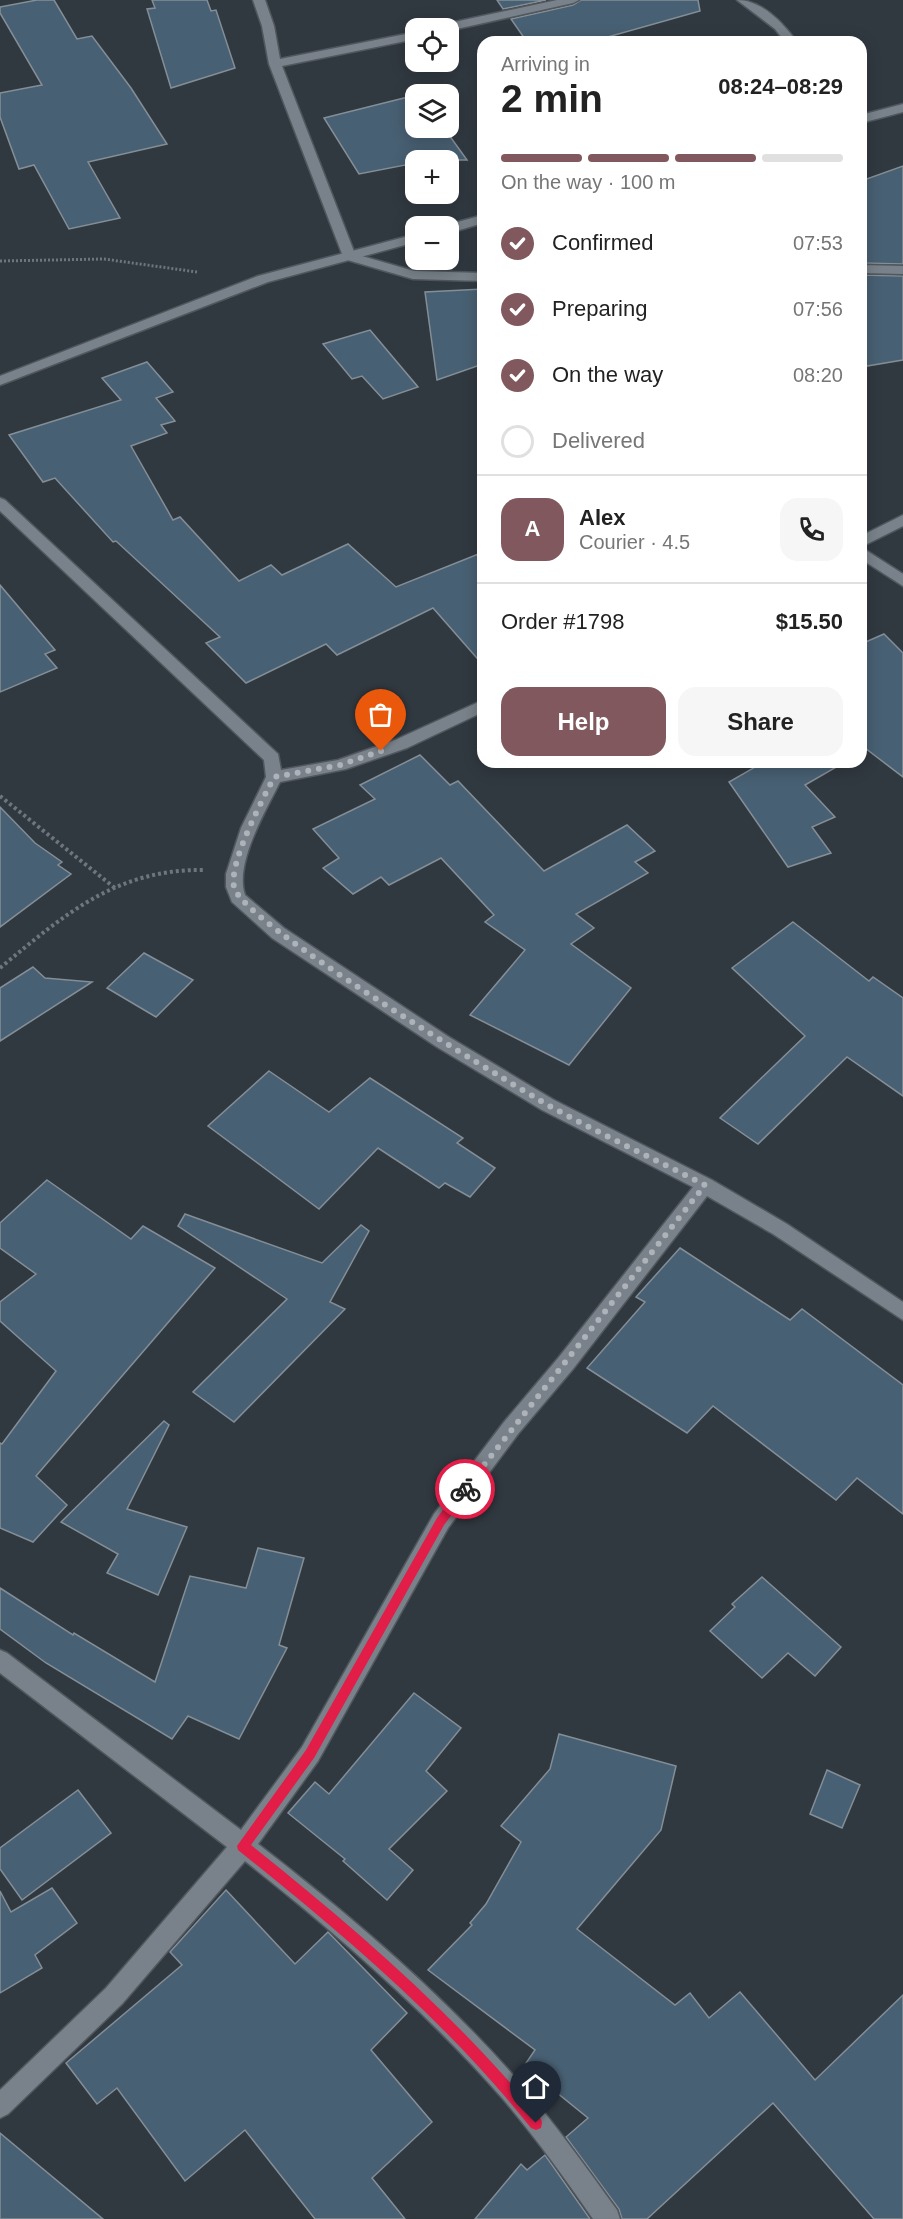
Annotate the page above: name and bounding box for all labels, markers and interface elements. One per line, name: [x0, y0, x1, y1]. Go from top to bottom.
map controls: [405, 18, 459, 270]
button: locate: [405, 18, 459, 72]
text: Arriving in: [501, 53, 590, 75]
text: 08:24–08:29: [718, 74, 843, 99]
text: 2 min: [501, 77, 603, 120]
button: layers: [405, 84, 459, 138]
button: +: [405, 150, 459, 204]
text: On the way · 100 m: [501, 171, 676, 193]
button: −: [405, 216, 459, 270]
icon: check: [501, 227, 534, 260]
text: Confirmed: [552, 230, 653, 255]
text: 07:53: [793, 232, 843, 254]
icon: check: [501, 293, 534, 326]
text: Preparing: [552, 296, 647, 321]
text: 07:56: [793, 298, 843, 320]
icon: check: [501, 359, 534, 392]
text: On the way: [552, 362, 663, 387]
text: 08:20: [793, 364, 843, 386]
text: Delivered: [552, 428, 645, 453]
button: phone: [780, 498, 843, 561]
text: Alex: [579, 505, 625, 530]
text: A: [525, 516, 540, 541]
text: Courier · 4.5: [579, 531, 690, 553]
text: Order #1798: [501, 609, 625, 634]
text: $15.50: [776, 609, 843, 634]
button: Help: [501, 687, 666, 756]
button: Share: [678, 687, 843, 756]
pin: [355, 689, 406, 751]
icon: bag: [364, 698, 397, 731]
courier: [435, 1459, 495, 1519]
icon: bike: [449, 1473, 482, 1506]
pin: [510, 2061, 561, 2123]
icon: home: [519, 2070, 552, 2103]

